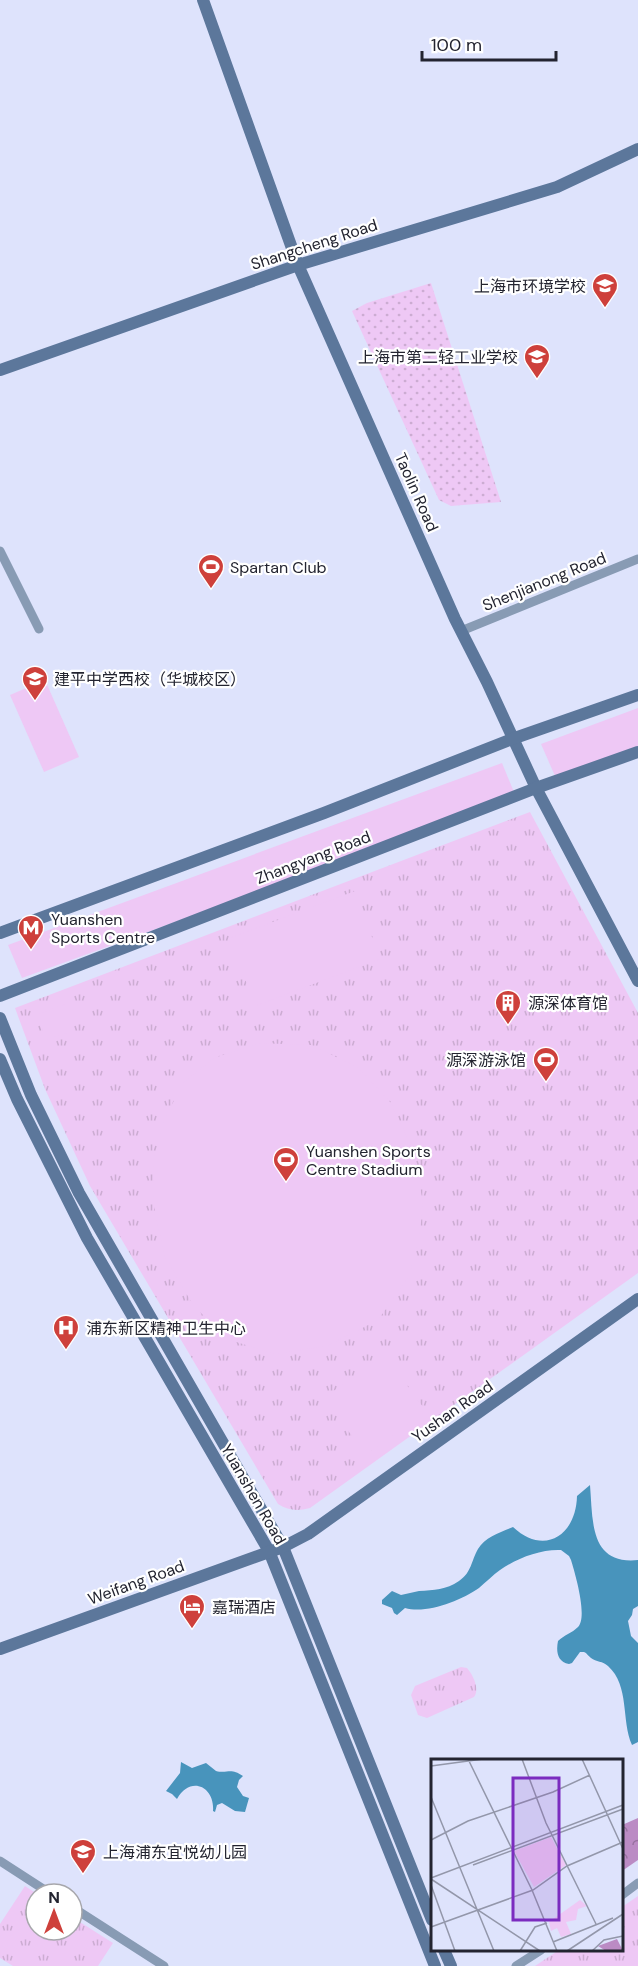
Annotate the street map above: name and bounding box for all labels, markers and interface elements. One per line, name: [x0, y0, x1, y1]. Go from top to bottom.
scale bar: [422, 24, 556, 62]
text: 100 m: [431, 33, 482, 57]
street label: Shangcheng Road: [248, 214, 380, 275]
school or university icon: 上海市环境学校: [590, 271, 620, 309]
place label: 上海市环境学校: [474, 276, 586, 297]
school or university icon: 上海市第二轻工业学校: [522, 342, 552, 380]
place label: 上海市第二轻工业学校: [358, 347, 518, 368]
street label: Taolin Road: [390, 450, 443, 535]
street label: Shenjianong Road: [479, 547, 609, 616]
sports icon: Spartan Club: [196, 552, 226, 590]
place label: Spartan Club: [230, 557, 327, 578]
school or university icon: 建平中学西校（华城校区）: [20, 664, 50, 702]
place label: 建平中学西校（华城校区）: [54, 669, 246, 690]
street label: Zhangyang Road: [253, 826, 374, 889]
place label: Yuanshen Sports Centre: [51, 909, 155, 948]
metro station icon: Yuanshen Sports Centre: [16, 913, 46, 951]
building icon: 源深体育馆: [493, 988, 523, 1026]
place label: 源深体育馆: [528, 993, 608, 1014]
sports icon: 源深游泳馆: [531, 1045, 561, 1083]
place label: 源深游泳馆: [446, 1050, 526, 1071]
place label: Yuanshen Sports Centre Stadium: [306, 1141, 431, 1180]
sports icon: Yuanshen Sports Centre Stadium: [271, 1145, 301, 1183]
hospital icon: 浦东新区精神卫生中心: [51, 1313, 81, 1351]
place label: 浦东新区精神卫生中心: [86, 1318, 246, 1339]
street label: Yushan Road: [408, 1376, 497, 1447]
street label: Yuanshen Road: [216, 1440, 291, 1548]
street label: Weifang Road: [85, 1555, 187, 1610]
hotel icon: 嘉瑞酒店: [177, 1592, 207, 1630]
place label: 嘉瑞酒店: [212, 1597, 276, 1618]
inset map: [431, 1759, 623, 1951]
school or university icon: 上海浦东宜悦幼儿园: [68, 1837, 98, 1875]
place label: 上海浦东宜悦幼儿园: [103, 1842, 247, 1863]
north arrow: [24, 1882, 84, 1942]
text: N: [48, 1887, 60, 1908]

